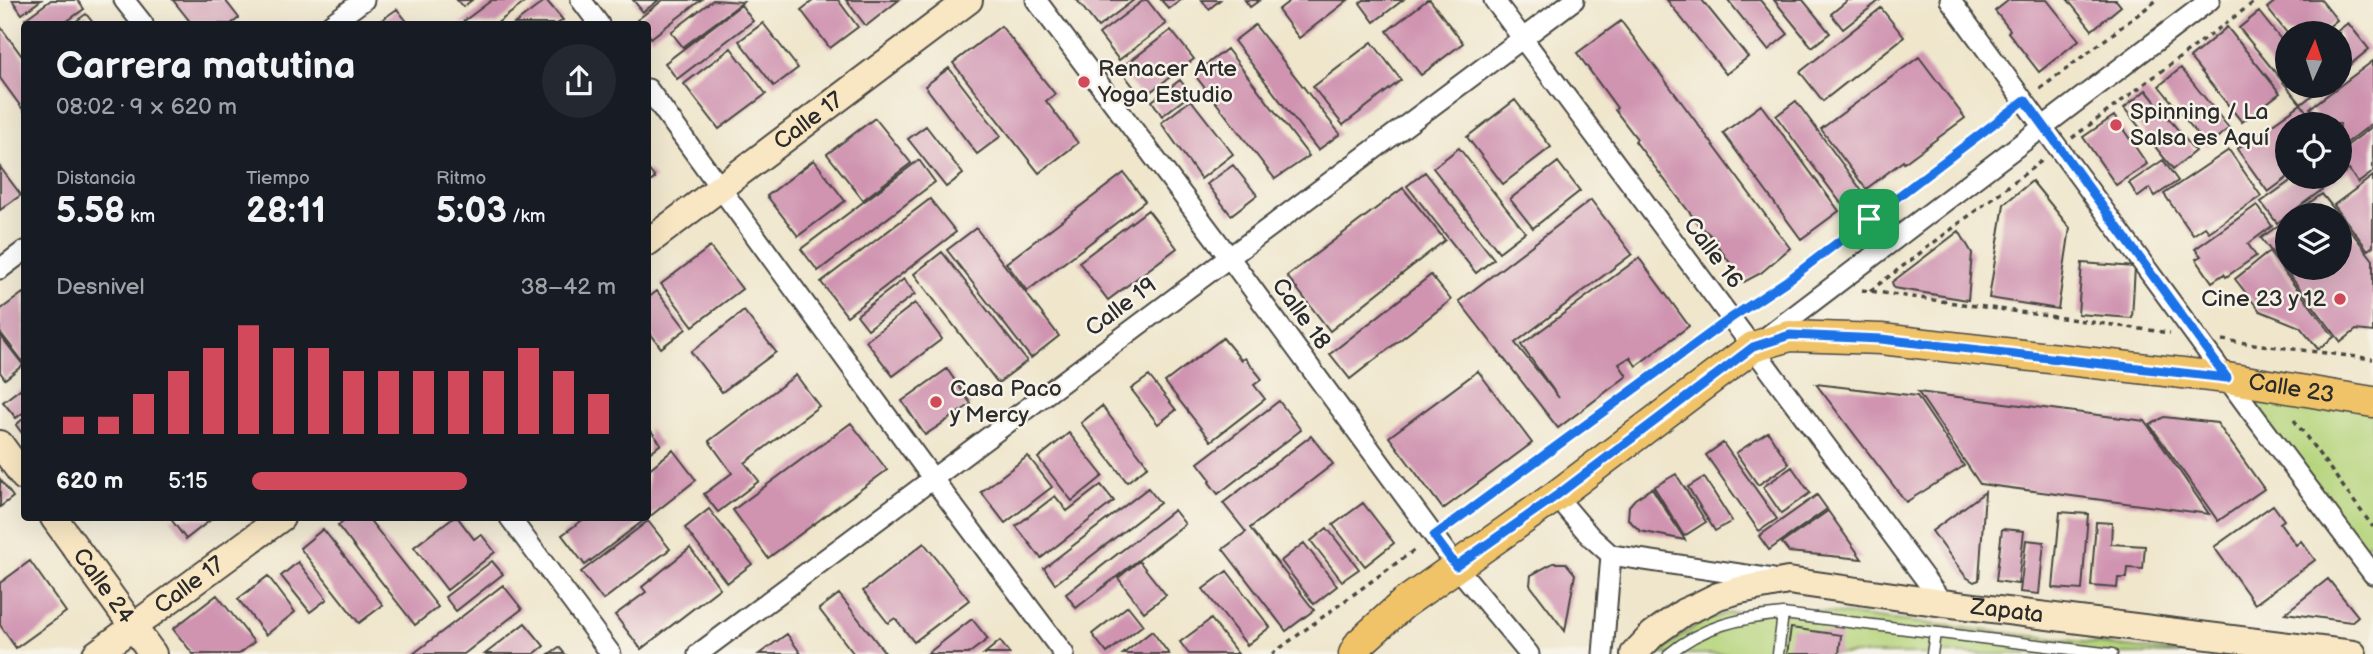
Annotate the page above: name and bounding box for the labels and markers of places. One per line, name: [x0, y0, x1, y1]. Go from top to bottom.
place label: Renacer Arte Yoga Estudio: [1097, 55, 1237, 109]
marker: Renacer Arte Yoga Estudio: [1076, 74, 1092, 90]
place label: Spinning / La Salsa es Aquí: [2130, 98, 2270, 152]
marker: Spinning / La Salsa es Aquí: [2108, 117, 2124, 133]
pin: [1839, 189, 1899, 249]
place label: Cine 23 y 12: [2201, 285, 2326, 313]
marker: Cine 23 y 12: [2332, 291, 2348, 307]
place label: Casa Paco y Mercy: [949, 375, 1062, 429]
marker: Casa Paco y Mercy: [928, 394, 944, 410]

